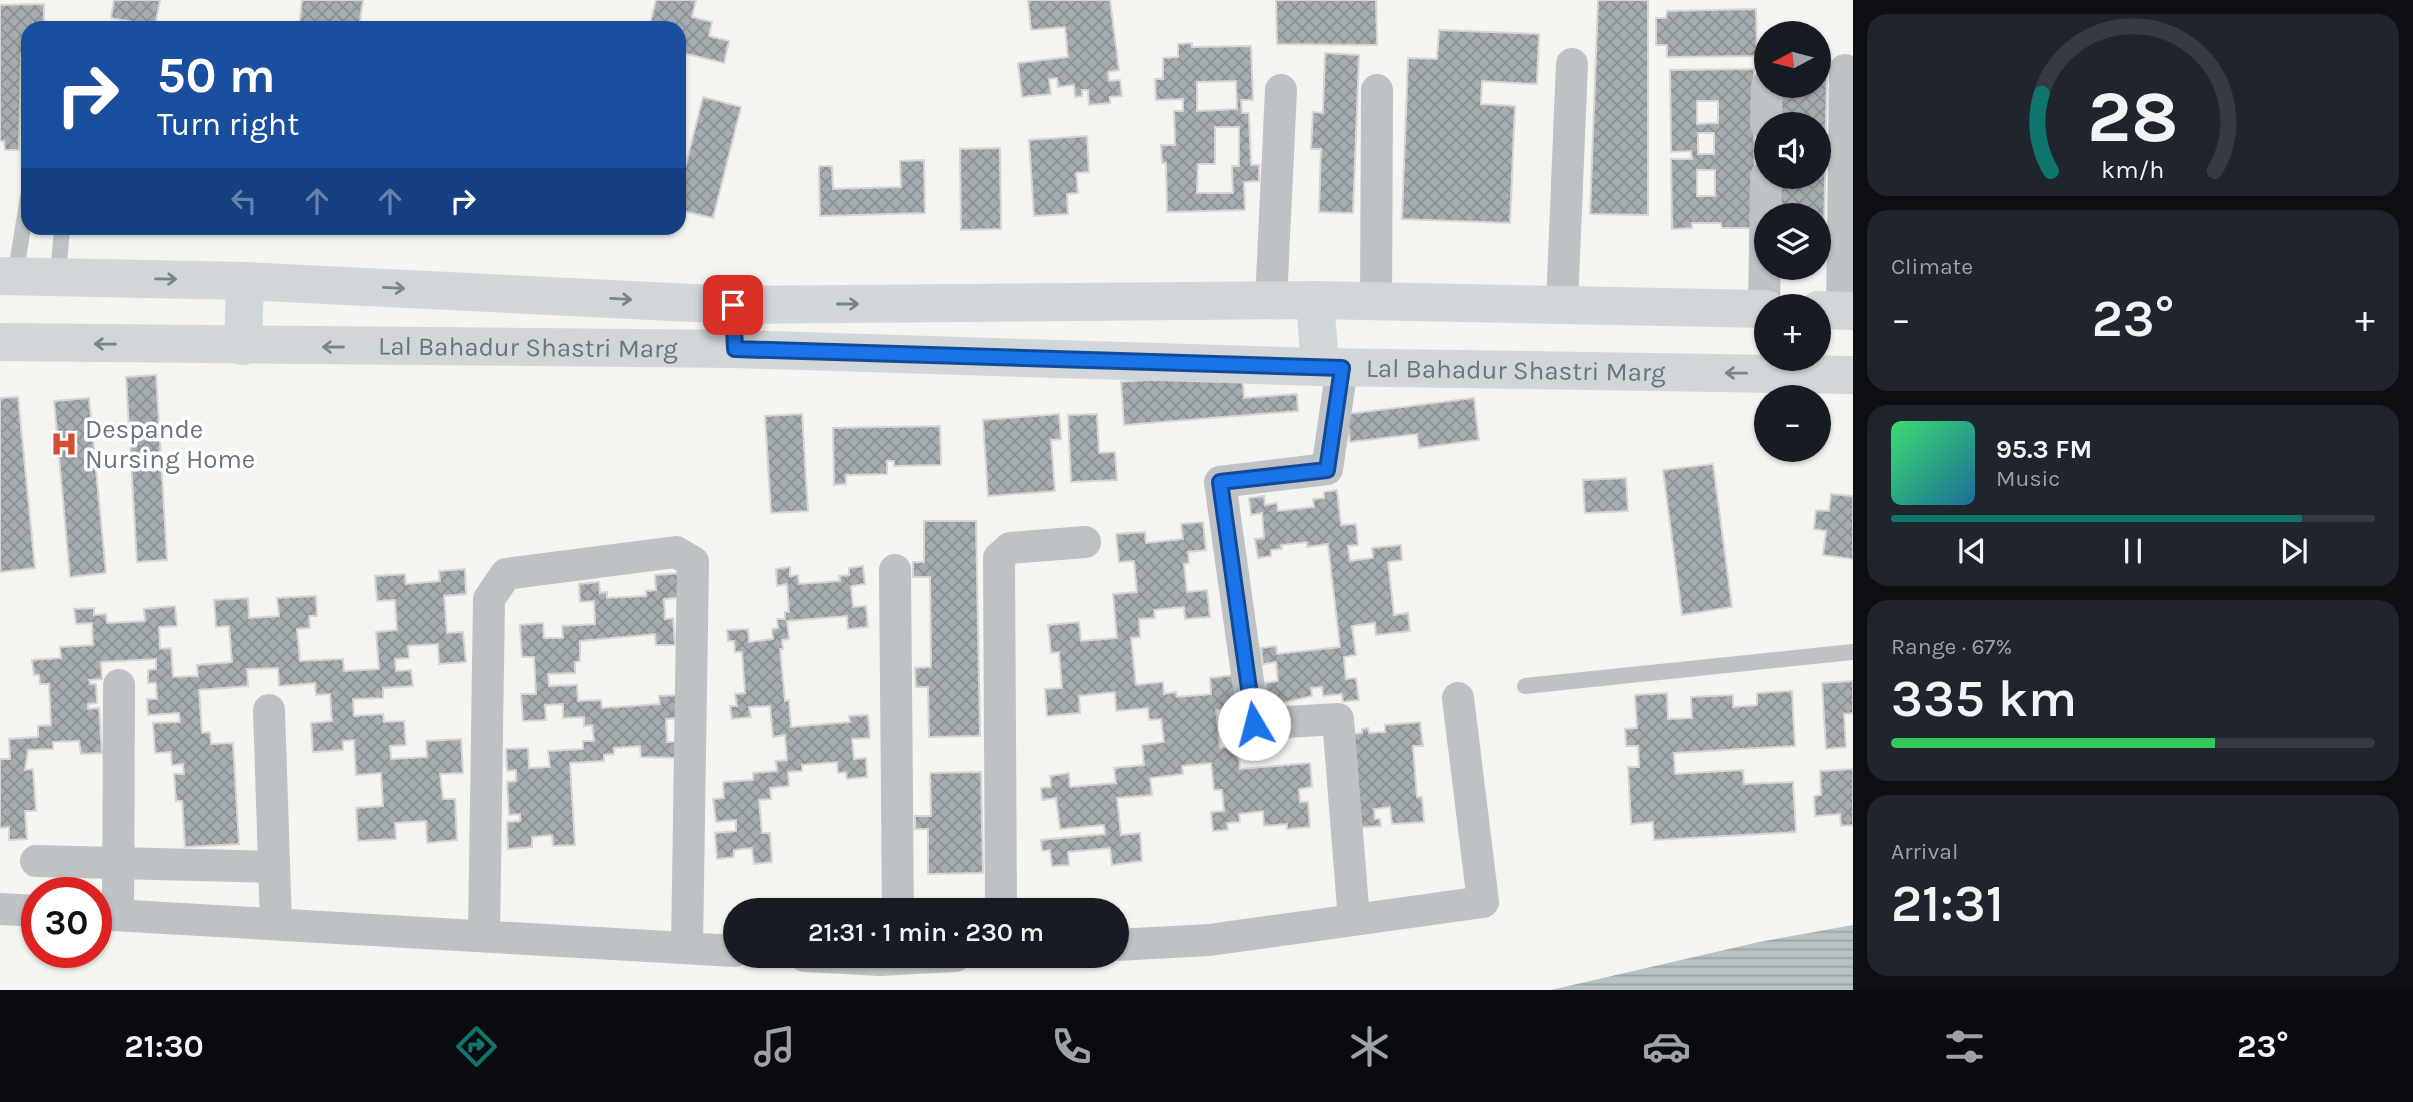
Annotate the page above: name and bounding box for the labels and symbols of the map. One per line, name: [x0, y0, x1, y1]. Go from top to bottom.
north arrow: [1754, 21, 1830, 98]
one-way arrow: [154, 272, 177, 286]
pin: [703, 275, 763, 335]
one-way arrow: [382, 282, 404, 295]
one-way arrow: [609, 293, 632, 306]
one-way arrow: [836, 297, 859, 311]
street label: Lal Bahadur Shastri Marg: [378, 330, 678, 364]
one-way arrow: [94, 337, 117, 351]
one-way arrow: [321, 340, 344, 354]
street label: Lal Bahadur Shastri Marg: [1366, 352, 1666, 388]
one-way arrow: [1725, 367, 1748, 380]
place label: Despande Nursing Home: [85, 414, 255, 475]
hospital icon: Despande Nursing Home: [49, 429, 79, 459]
position arrow: [1217, 687, 1291, 761]
speed limit sign: 30: [21, 877, 112, 968]

